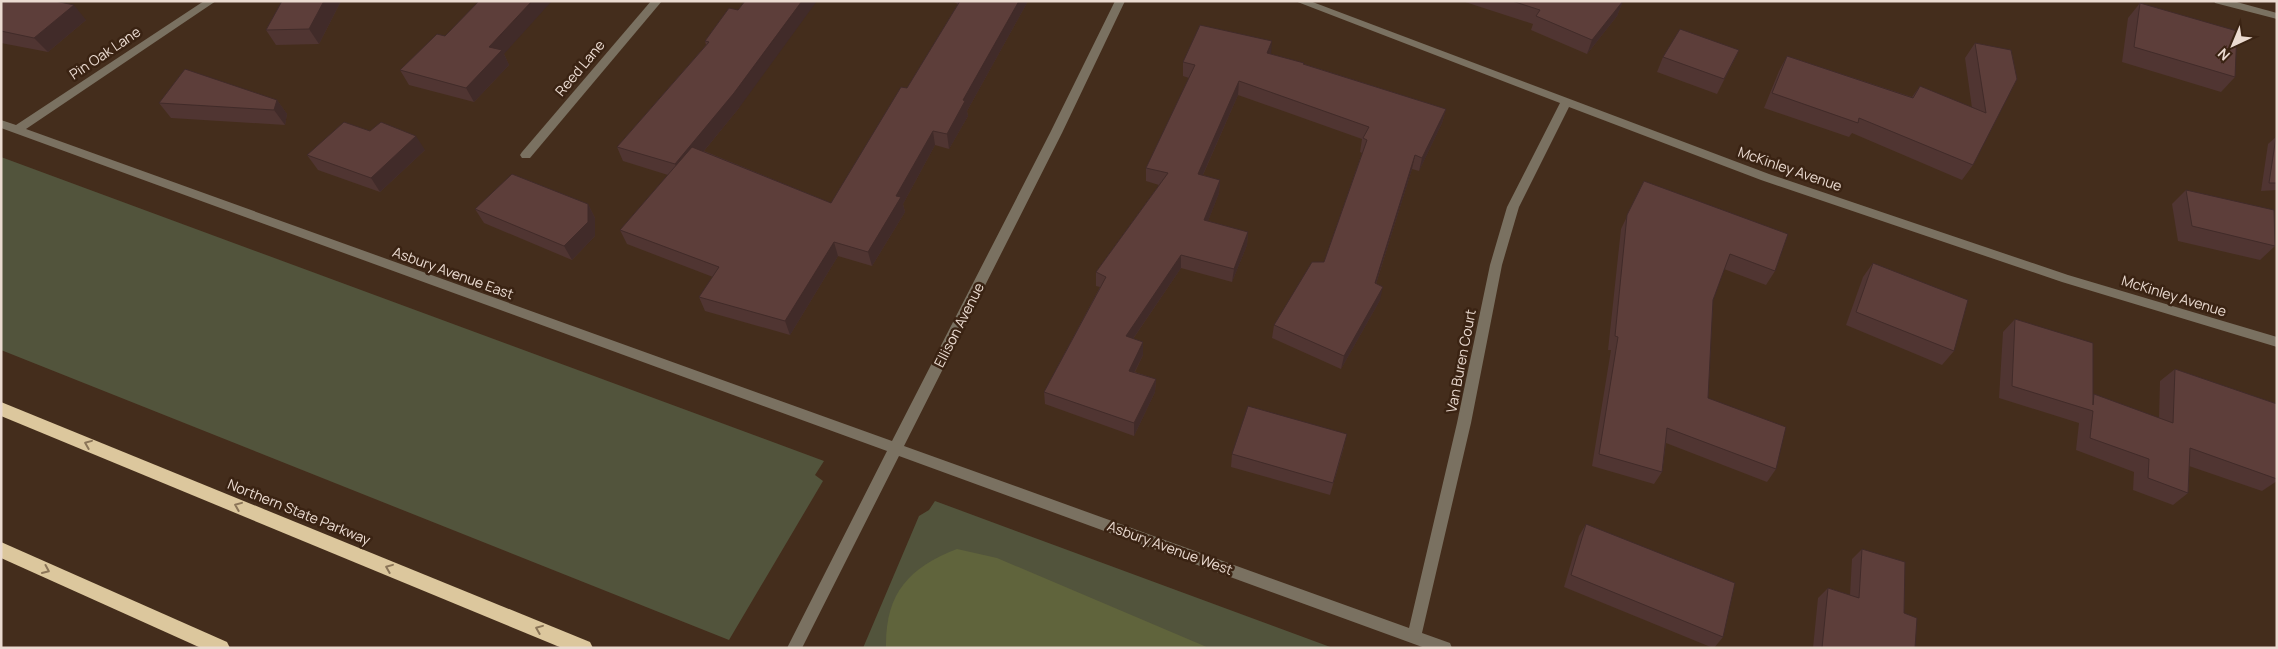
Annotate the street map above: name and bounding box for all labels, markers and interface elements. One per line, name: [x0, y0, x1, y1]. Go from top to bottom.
north arrow: [2208, 20, 2258, 70]
street label: Pin Oak Lane: [65, 22, 144, 83]
street label: Reed Lane: [551, 36, 609, 100]
text: N: [2213, 44, 2234, 65]
street label: McKinley Avenue: [1736, 142, 1845, 195]
street label: Asbury Avenue East: [390, 242, 517, 303]
street label: McKinley Avenue: [2119, 271, 2229, 321]
street label: Ellison Avenue: [929, 279, 988, 370]
street label: Van Buren Court: [1441, 307, 1480, 414]
one-way arrow: [84, 440, 93, 451]
street label: Northern State Parkway: [225, 474, 374, 549]
one-way arrow: [234, 502, 243, 512]
street label: Asbury Avenue West: [1105, 516, 1236, 579]
one-way arrow: [385, 563, 394, 574]
one-way arrow: [41, 564, 50, 575]
one-way arrow: [535, 625, 544, 636]

